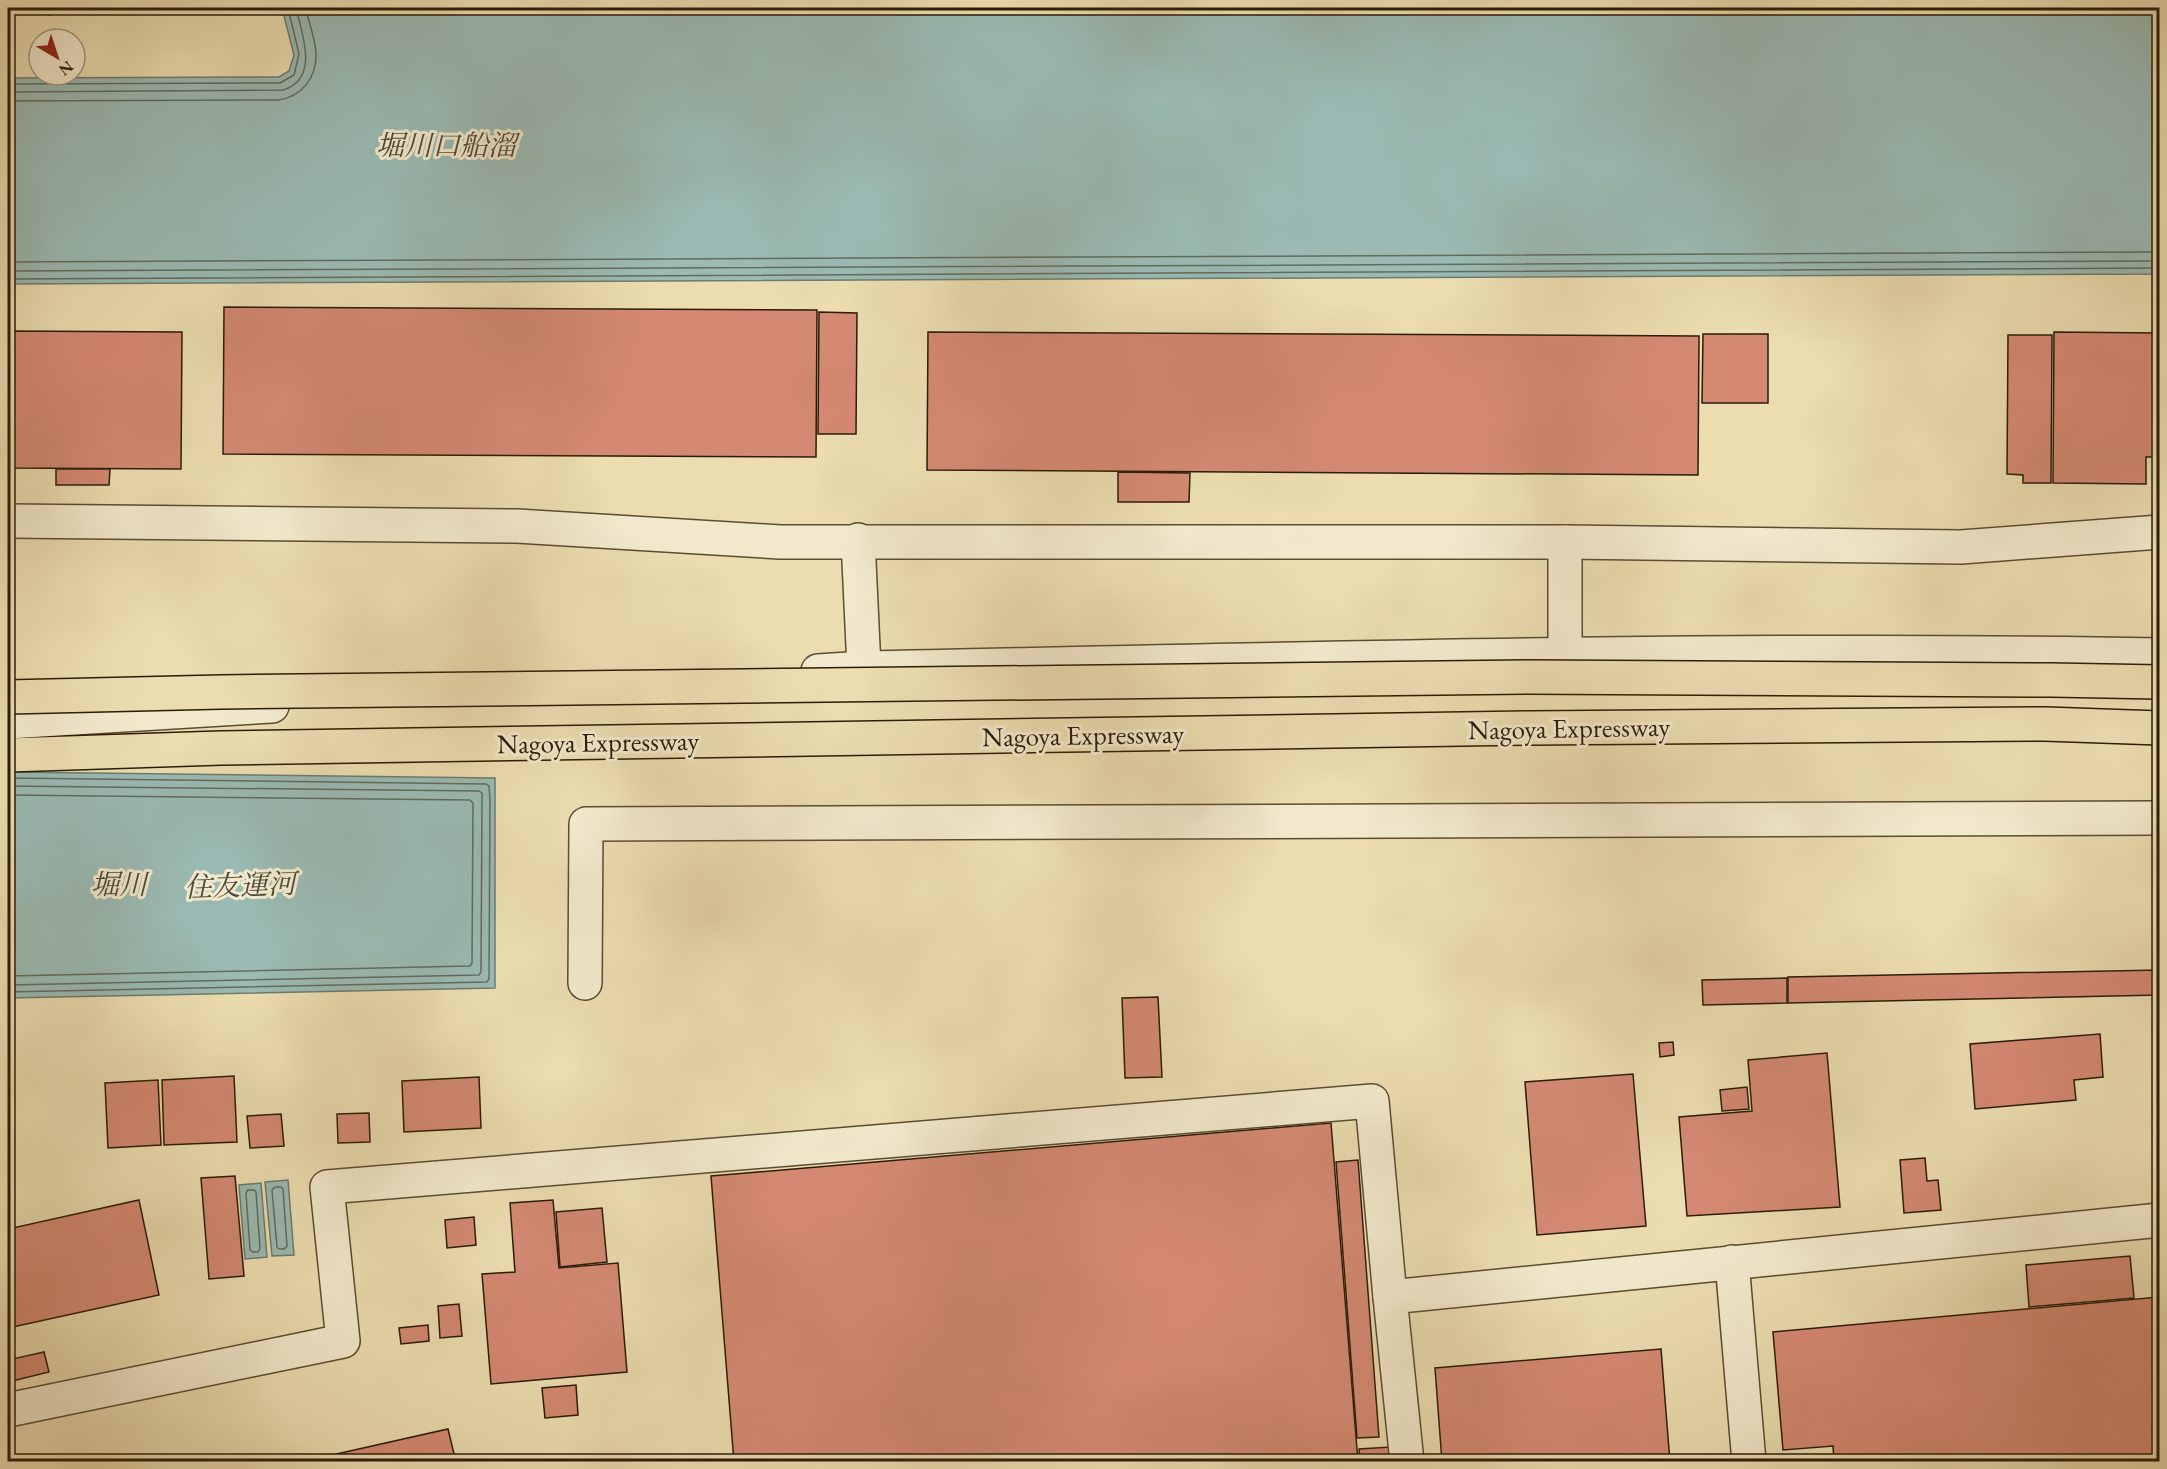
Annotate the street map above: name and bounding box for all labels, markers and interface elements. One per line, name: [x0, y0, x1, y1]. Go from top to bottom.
north arrow: [27, 27, 87, 87]
text: N: [54, 56, 78, 81]
water label: 堀川口船溜: [376, 127, 521, 163]
street label: Nagoya Expressway: [1467, 709, 1671, 747]
street label: Nagoya Expressway: [981, 716, 1185, 754]
street label: Nagoya Expressway: [496, 723, 700, 761]
water label: 住友運河: [183, 865, 302, 905]
water label: 堀川: [91, 866, 150, 902]

